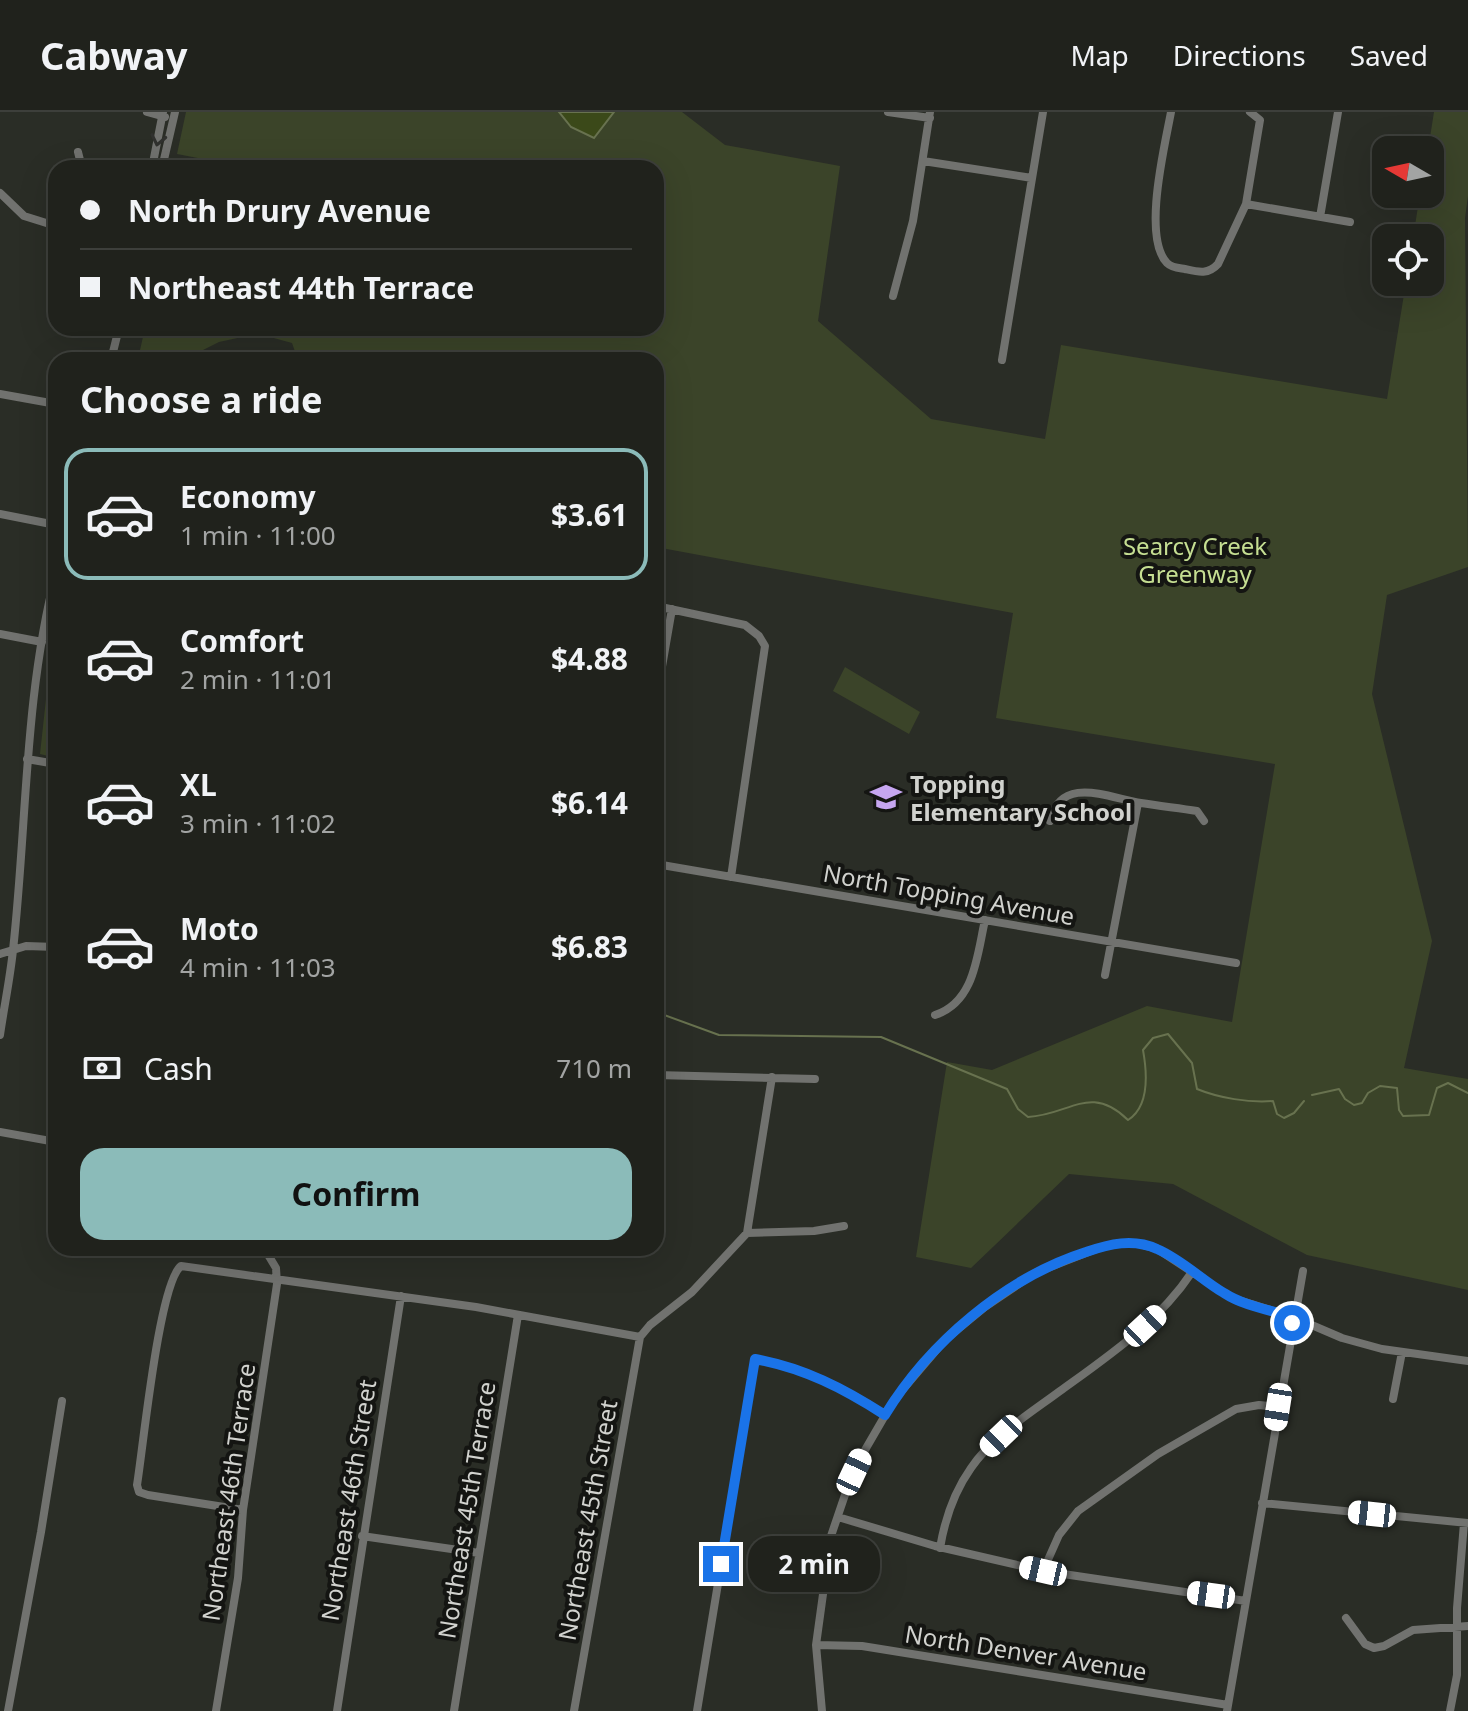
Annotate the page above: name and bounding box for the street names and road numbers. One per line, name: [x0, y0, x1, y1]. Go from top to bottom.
street label: North Topping Avenue: [821, 856, 1077, 932]
street label: Northeast 46th Terrace: [194, 1361, 262, 1623]
street label: Northeast 46th Street: [313, 1377, 383, 1623]
street label: Northeast 45th Terrace: [429, 1379, 503, 1641]
street label: Northeast 45th Street: [550, 1397, 624, 1643]
street label: North Denver Avenue: [903, 1617, 1149, 1687]

